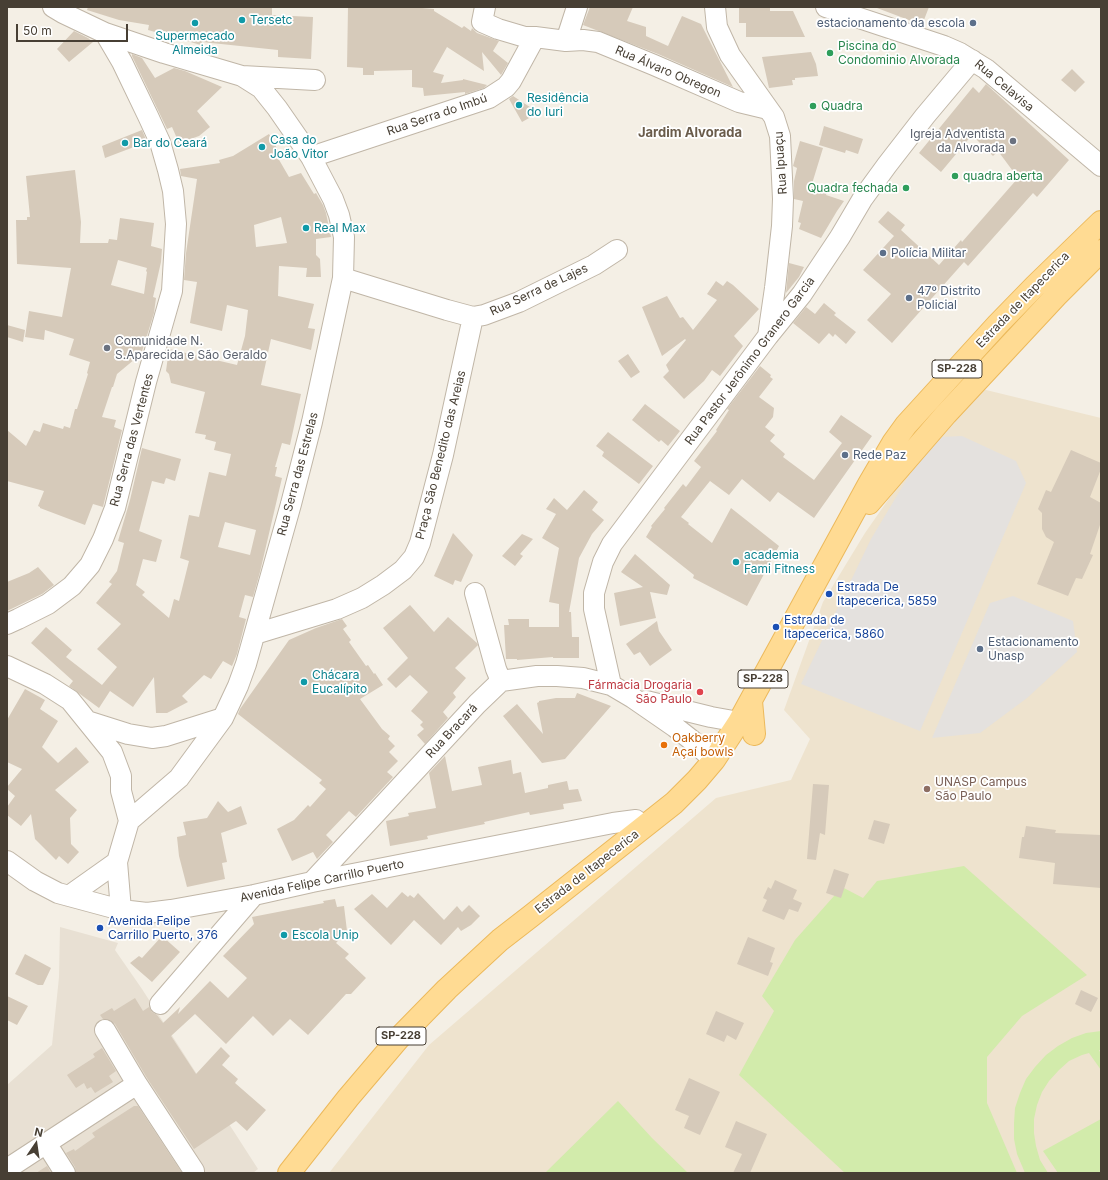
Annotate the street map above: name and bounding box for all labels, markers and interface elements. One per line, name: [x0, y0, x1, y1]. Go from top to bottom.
place label: Tersetc: [250, 13, 292, 27]
marker: Tersetc: [237, 15, 247, 25]
scale bar: [18, 16, 130, 42]
place label: estacionamento da escola: [817, 16, 965, 30]
marker: Supermecado Almeida: [190, 18, 200, 28]
marker: estacionamento da escola: [968, 18, 978, 28]
text: 50 m: [23, 23, 52, 38]
place label: Supermecado Almeida: [155, 29, 235, 57]
place label: Piscina do Condominio Alvorada: [838, 39, 960, 67]
street label: Rua Álvaro Obregon: [613, 43, 723, 101]
marker: Piscina do Condominio Alvorada: [825, 48, 835, 58]
street label: Rua Celavisa: [971, 57, 1037, 115]
street label: Rua Serra do Imbú: [385, 91, 489, 139]
place label: Residência do Iuri: [527, 91, 589, 119]
place label: Quadra: [821, 99, 863, 113]
marker: Residência do Iuri: [514, 100, 524, 110]
marker: Quadra: [808, 101, 818, 111]
district label: Jardim Alvorada: [638, 125, 742, 141]
place label: Igreja Adventista da Alvorada: [910, 127, 1005, 155]
street label: Rua Ipuaçu: [772, 131, 790, 195]
place label: Casa do João Vitor: [270, 133, 328, 161]
place label: Bar do Ceará: [133, 136, 207, 150]
marker: Igreja Adventista da Alvorada: [1008, 136, 1018, 146]
marker: Bar do Ceará: [120, 138, 130, 148]
marker: Casa do João Vitor: [257, 142, 267, 152]
place label: quadra aberta: [963, 169, 1043, 183]
marker: quadra aberta: [950, 171, 960, 181]
place label: Quadra fechada: [807, 181, 898, 195]
marker: Quadra fechada: [901, 183, 911, 193]
place label: Real Max: [314, 221, 366, 235]
marker: Real Max: [301, 223, 311, 233]
place label: Polícia Militar: [891, 246, 966, 260]
marker: Polícia Militar: [878, 248, 888, 258]
street label: Estrada de Itapecerica: [974, 249, 1072, 351]
street label: Rua Serra de Lajes: [488, 261, 590, 319]
street label: Rua Pastor Jerônimo Granero Garcia: [682, 274, 818, 448]
place label: 47º Distrito Policial: [917, 284, 981, 312]
marker: 47º Distrito Policial: [904, 293, 914, 303]
place label: Comunidade N. S.Aparecida e São Geraldo: [115, 334, 267, 362]
marker: Comunidade N. S.Aparecida e São Geraldo: [102, 343, 112, 353]
road number: SP-228: [932, 360, 982, 378]
street label: Praça São Benedito das Areias: [413, 369, 469, 541]
street label: Rua Serra das Vertentes: [107, 372, 157, 508]
street label: Rua Serra das Estrelas: [275, 411, 321, 537]
place label: Rede Paz: [853, 448, 906, 462]
marker: Rede Paz: [840, 450, 850, 460]
place label: academia Fami Fitness: [744, 548, 815, 576]
marker: academia Fami Fitness: [731, 557, 741, 567]
place label: Estrada De Itapecerica, 5859: [837, 580, 937, 608]
marker: Estrada De Itapecerica, 5859: [824, 589, 834, 599]
place label: Estrada de Itapecerica, 5860: [784, 613, 884, 641]
marker: Estrada de Itapecerica, 5860: [771, 622, 781, 632]
place label: Estacionamento Unasp: [988, 635, 1079, 663]
marker: Estacionamento Unasp: [975, 644, 985, 654]
place label: Chácara Eucalípito: [312, 668, 367, 696]
road number: SP-228: [738, 670, 788, 688]
marker: Chácara Eucalípito: [299, 677, 309, 687]
place label: Fármacia Drogaria São Paulo: [588, 678, 692, 706]
marker: Fármacia Drogaria São Paulo: [695, 687, 705, 697]
street label: Rua Bracará: [423, 701, 481, 761]
place label: Oakberry Açaí bowls: [672, 731, 734, 759]
marker: Oakberry Açaí bowls: [659, 740, 669, 750]
place label: UNASP Campus São Paulo: [935, 775, 1027, 803]
marker: UNASP Campus São Paulo: [922, 784, 932, 794]
street label: Estrada de Itapecerica: [532, 827, 642, 917]
street label: Avenida Felipe Carrillo Puerto: [239, 857, 405, 905]
place label: Avenida Felipe Carrillo Puerto, 376: [108, 914, 218, 942]
marker: Avenida Felipe Carrillo Puerto, 376: [95, 923, 105, 933]
place label: Escola Unip: [292, 928, 359, 942]
marker: Escola Unip: [279, 930, 289, 940]
road number: SP-228: [376, 1027, 426, 1045]
north arrow: [16, 1124, 56, 1164]
text: N: [33, 1125, 44, 1140]

